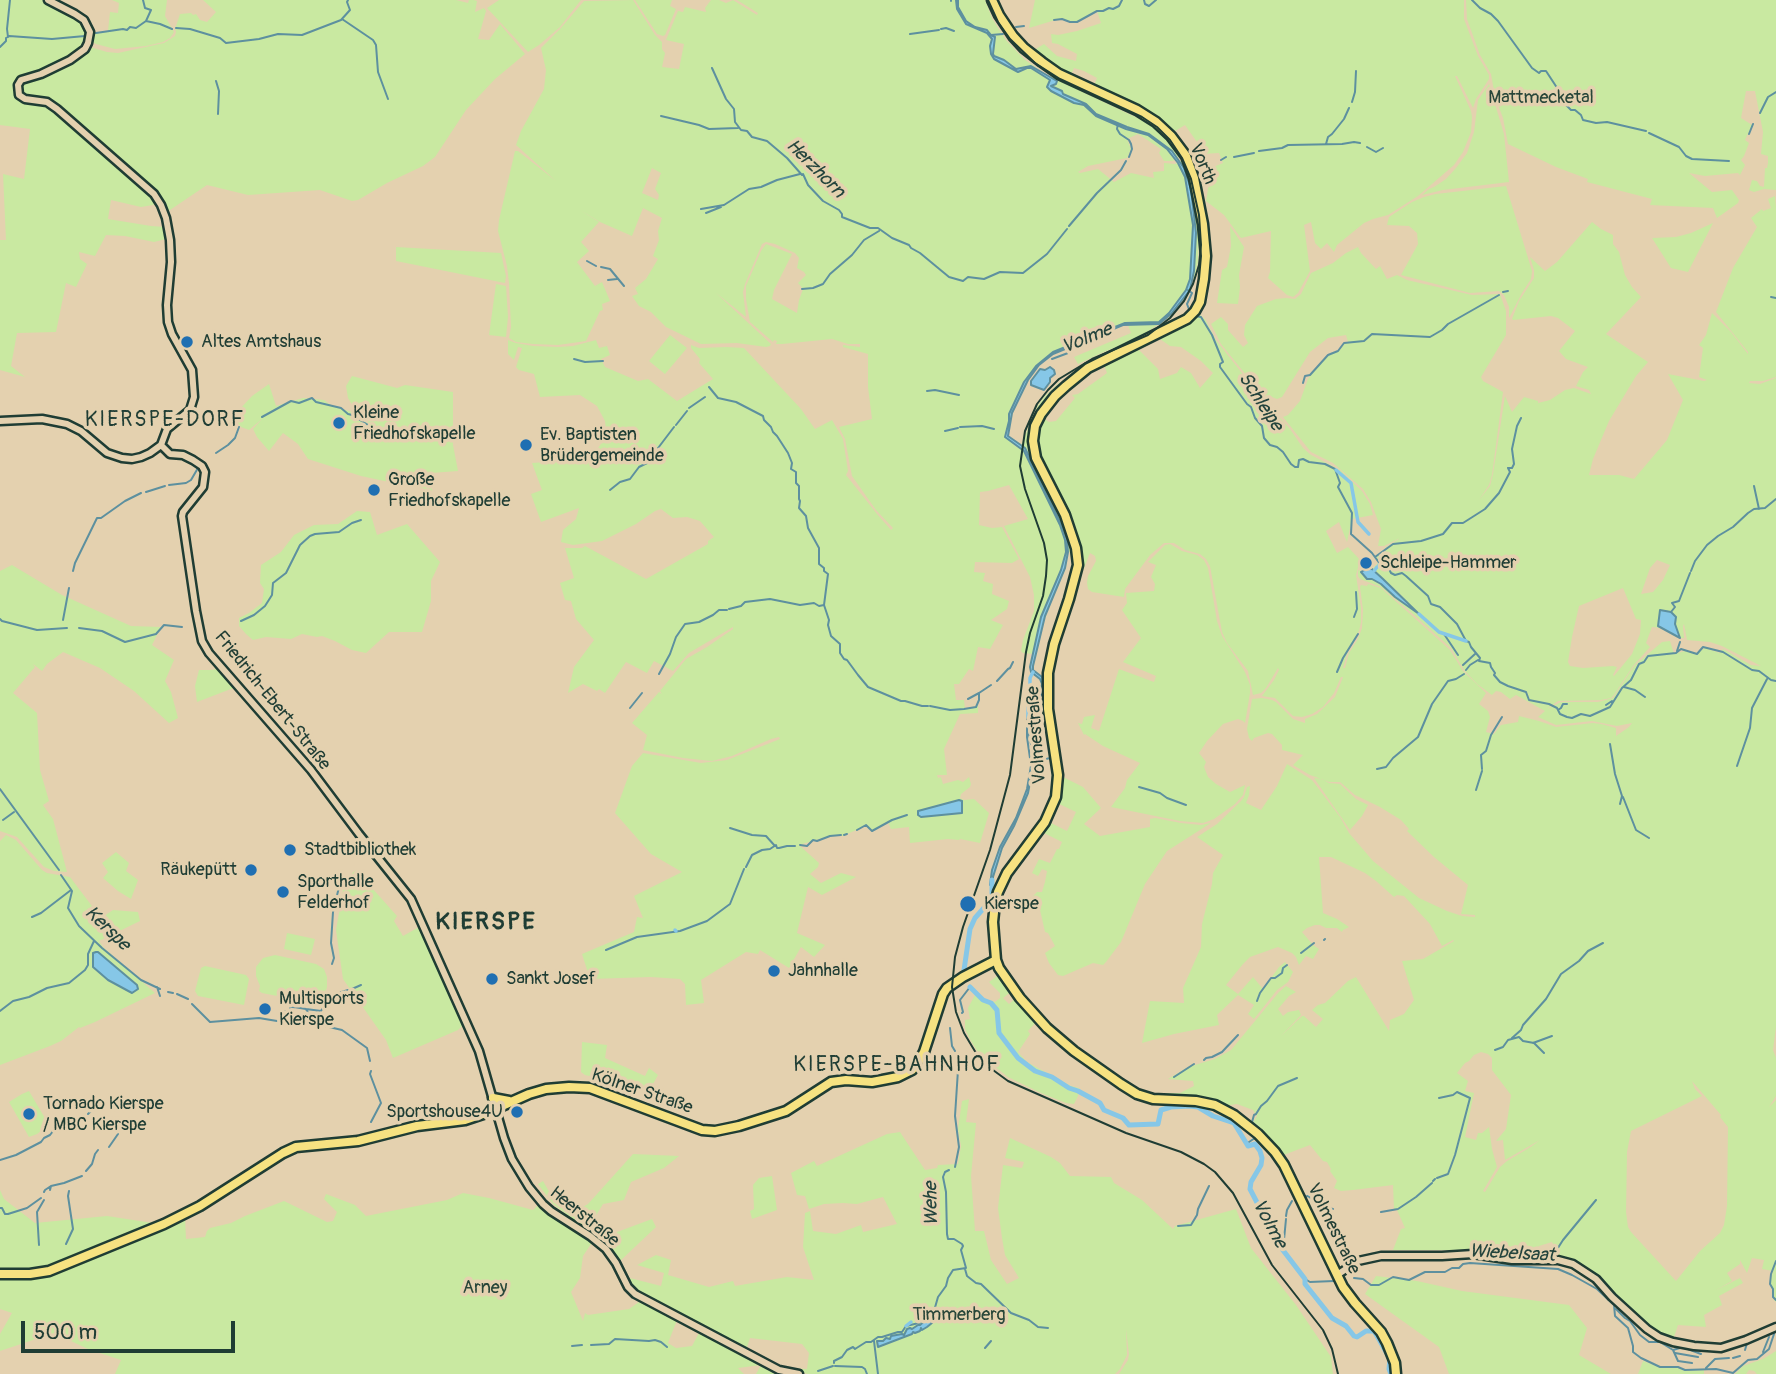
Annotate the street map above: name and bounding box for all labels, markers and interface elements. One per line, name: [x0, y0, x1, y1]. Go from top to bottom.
park label: Mattmecketal: [1488, 87, 1594, 109]
water label: Herzhorn: [781, 135, 849, 203]
street label: Vorth: [1184, 140, 1220, 188]
water label: Volme: [1058, 319, 1116, 359]
place label: Altes Amtshaus: [201, 331, 321, 353]
marker: Altes Amtshaus: [179, 334, 195, 350]
water label: Schleipe: [1233, 368, 1287, 436]
place label: Kleine Friedhofskapelle: [353, 402, 475, 444]
district label: KIERSPE-DORF: [86, 408, 244, 434]
marker: Kleine Friedhofskapelle: [331, 415, 347, 431]
place label: Ev. Baptisten Brüdergemeinde: [540, 424, 664, 466]
marker: Ev. Baptisten Brüdergemeinde: [518, 437, 534, 453]
place label: Große Friedhofskapelle: [388, 469, 510, 512]
marker: Große Friedhofskapelle: [366, 482, 382, 498]
place label: Schleipe-Hammer: [1380, 552, 1517, 574]
marker: Schleipe-Hammer: [1358, 555, 1374, 571]
street label: Friedrich-Ebert-Straße: [209, 627, 335, 775]
street label: Volmestraße: [1023, 685, 1051, 785]
place label: Stadtbibliothek: [304, 839, 416, 861]
marker: Stadtbibliothek: [282, 842, 298, 858]
place label: Räukepütt: [160, 859, 237, 881]
marker: Räukepütt: [243, 862, 259, 878]
place label: Sporthalle Felderhof: [297, 871, 374, 914]
marker: Sporthalle Felderhof: [275, 884, 291, 900]
place label: Kierspe: [984, 893, 1039, 915]
marker: Kierspe: [958, 894, 978, 914]
water label: Kerspe: [80, 902, 134, 956]
district label: KIERSPE: [436, 909, 536, 937]
place label: Jahnhalle: [788, 960, 858, 982]
marker: Jahnhalle: [766, 963, 782, 979]
place label: Sankt Josef: [506, 968, 596, 990]
marker: Sankt Josef: [484, 971, 500, 987]
place label: Multisports Kierspe: [279, 988, 364, 1030]
marker: Multisports Kierspe: [257, 1001, 273, 1017]
district label: KIERSPE-BAHNHOF: [795, 1053, 999, 1079]
street label: Kölner Straße: [589, 1065, 695, 1119]
place label: Tornado Kierspe / MBC Kierspe: [43, 1093, 164, 1136]
place label: Sportshouse4U: [386, 1101, 503, 1123]
marker: Sportshouse4U: [509, 1104, 525, 1120]
marker: Tornado Kierspe / MBC Kierspe: [21, 1106, 37, 1122]
street label: Volmestraße: [1302, 1180, 1364, 1278]
street label: Heerstraße: [545, 1182, 623, 1252]
water label: Wehe: [920, 1182, 944, 1226]
water label: Volme: [1247, 1196, 1291, 1252]
water label: Wiebelsaat: [1469, 1240, 1555, 1268]
park label: Arney: [463, 1277, 507, 1299]
park label: Timmerberg: [912, 1304, 1006, 1326]
scale bar: [24, 1308, 238, 1352]
text: 500 m: [34, 1319, 97, 1346]

